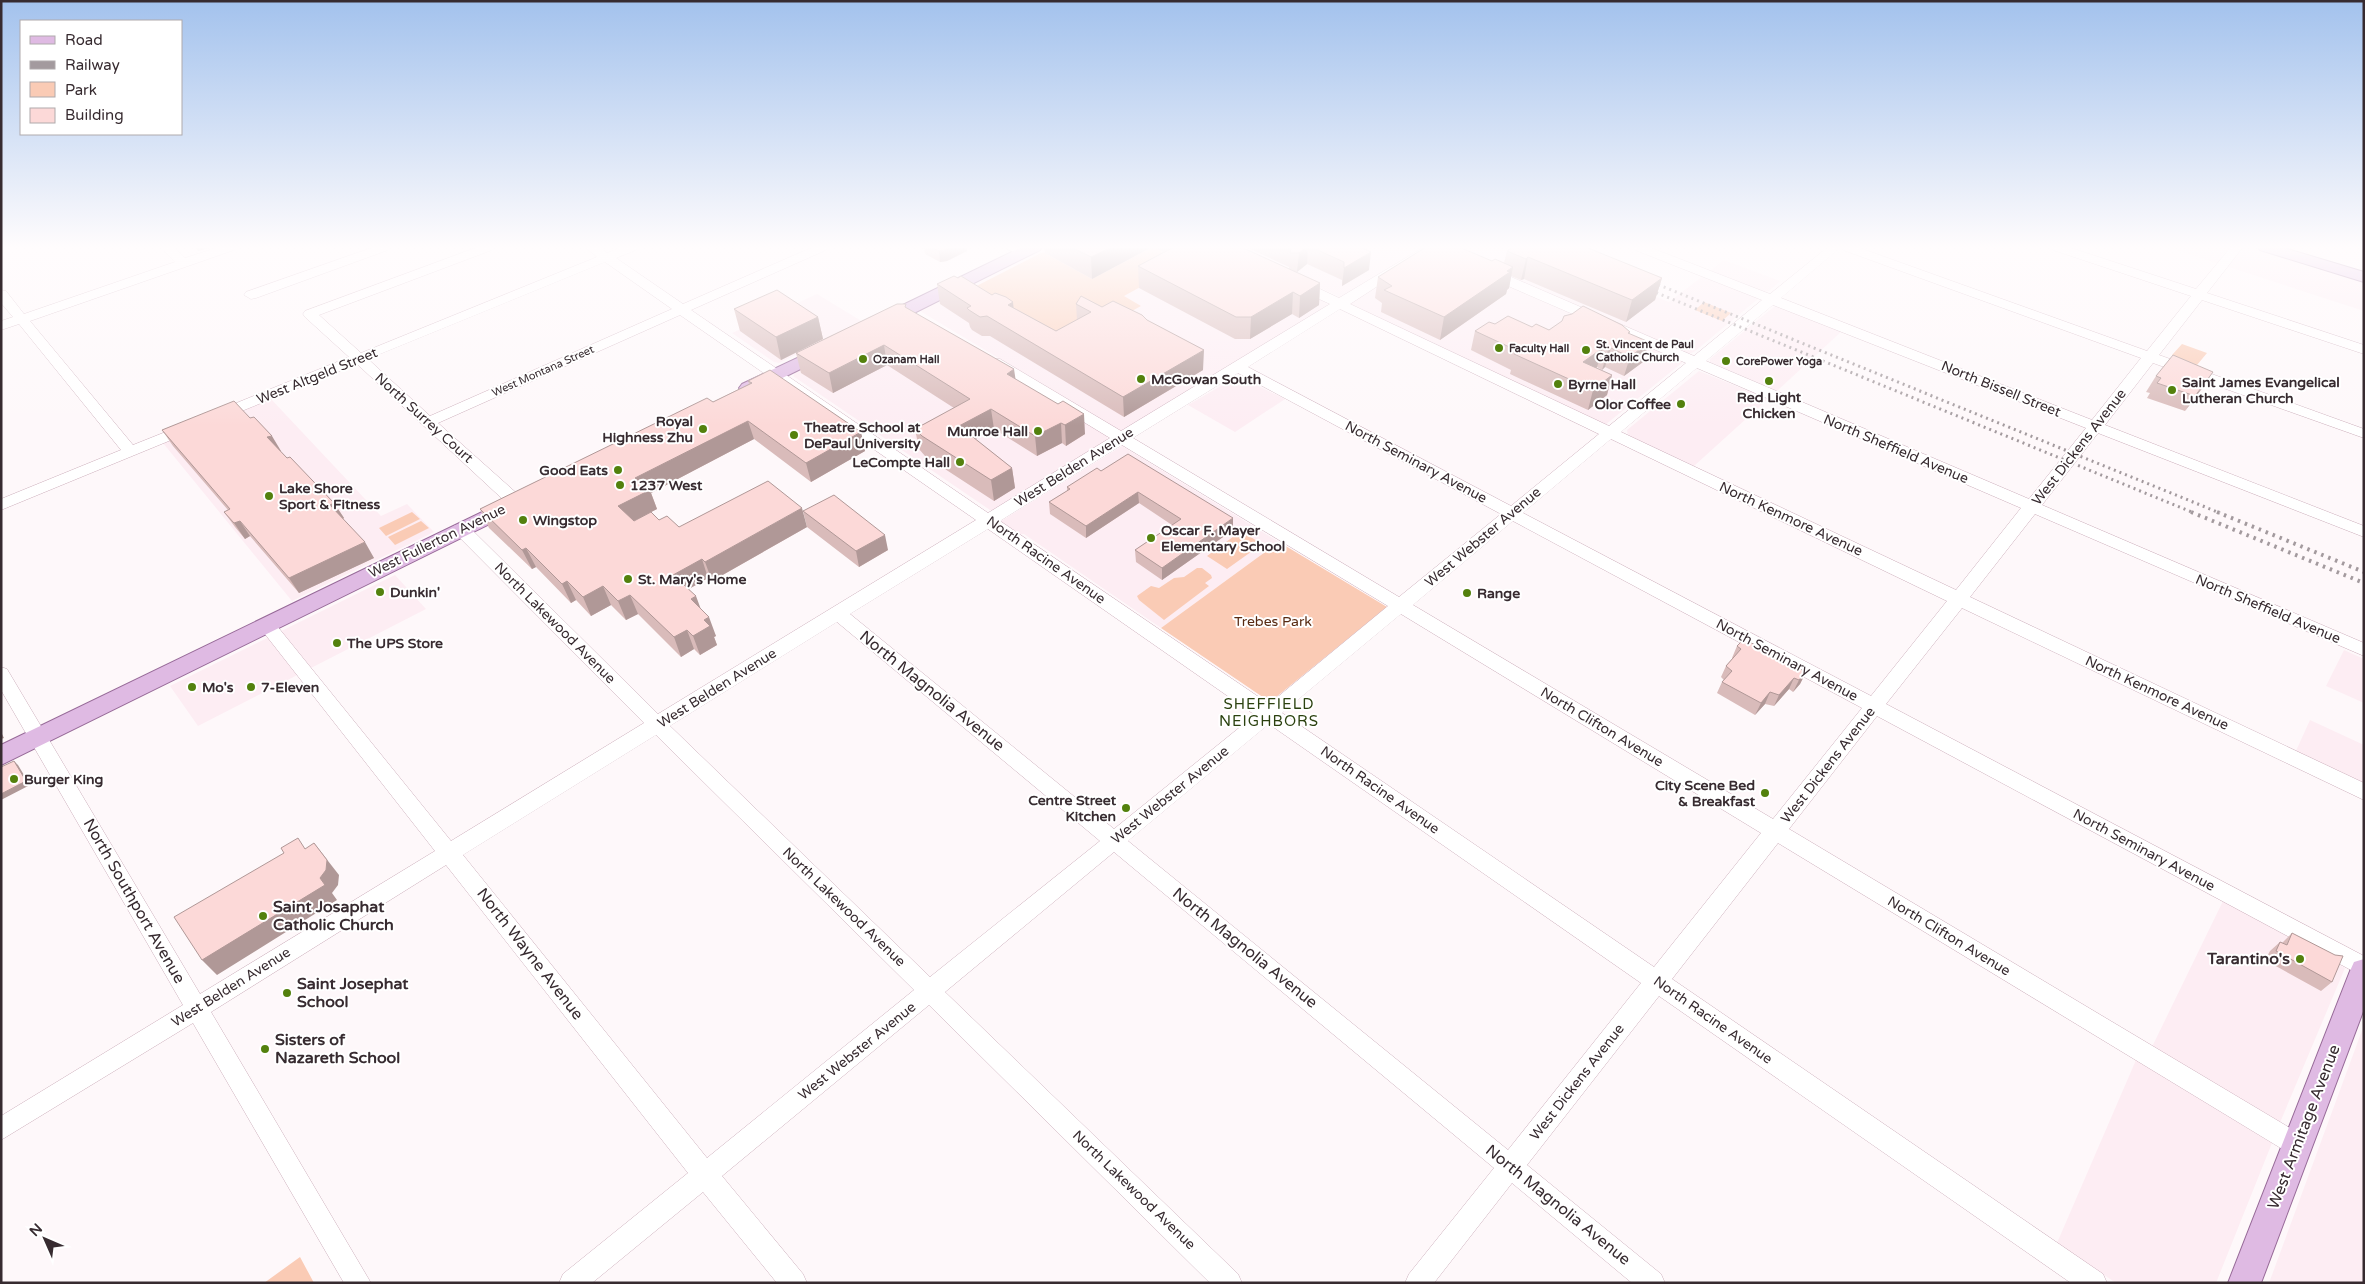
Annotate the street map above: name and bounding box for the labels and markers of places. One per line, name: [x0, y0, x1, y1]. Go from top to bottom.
place label: St. Vincent de Paul Catholic Church: [1596, 338, 1694, 364]
marker: Faculty Hall: [1493, 342, 1505, 354]
place label: Faculty Hall: [1509, 342, 1569, 356]
marker: St. Vincent de Paul Catholic Church: [1580, 344, 1592, 356]
marker: Ozanam Hall: [857, 353, 869, 365]
place label: Ozanam Hall: [873, 353, 940, 366]
marker: CorePower Yoga: [1720, 355, 1732, 367]
place label: CorePower Yoga: [1736, 355, 1822, 369]
place label: McGowan South: [1151, 371, 1261, 388]
marker: McGowan South: [1135, 373, 1147, 385]
place label: Saint James Evangelical Lutheran Church: [2182, 374, 2340, 407]
marker: Red Light Chicken: [1763, 375, 1775, 387]
place label: Byrne Hall: [1568, 376, 1636, 393]
marker: Byrne Hall: [1552, 378, 1564, 390]
marker: Saint James Evangelical Lutheran Church: [2166, 384, 2178, 396]
place label: Red Light Chicken: [1737, 389, 1802, 422]
place label: Olor Coffee: [1595, 396, 1671, 413]
marker: Olor Coffee: [1675, 398, 1687, 410]
place label: Royal Highness Zhu: [602, 413, 693, 446]
place label: Theatre School at DePaul University: [803, 419, 921, 452]
marker: Royal Highness Zhu: [697, 423, 709, 435]
place label: Munroe Hall: [947, 423, 1028, 440]
marker: Munroe Hall: [1032, 425, 1044, 437]
marker: Theatre School at DePaul University: [788, 429, 800, 441]
place label: LeCompte Hall: [852, 454, 950, 471]
marker: LeCompte Hall: [954, 456, 966, 468]
place label: Good Eats: [539, 462, 608, 479]
marker: Good Eats: [612, 464, 624, 476]
place label: 1237 West: [630, 477, 703, 494]
marker: 1237 West: [614, 479, 626, 491]
place label: Lake Shore Sport & Fitness: [279, 480, 380, 513]
marker: Lake Shore Sport & Fitness: [263, 490, 275, 502]
place label: Wingstop: [533, 512, 597, 529]
marker: Wingstop: [517, 514, 529, 526]
place label: Oscar F. Mayer Elementary School: [1161, 522, 1285, 555]
marker: Oscar F. Mayer Elementary School: [1145, 532, 1157, 544]
place label: St. Mary's Home: [638, 571, 746, 588]
marker: St. Mary's Home: [622, 573, 634, 585]
place label: Dunkin': [390, 584, 440, 601]
place label: Range: [1477, 585, 1520, 602]
marker: Dunkin': [374, 586, 386, 598]
marker: Range: [1461, 587, 1473, 599]
place label: The UPS Store: [346, 635, 443, 652]
marker: The UPS Store: [331, 637, 343, 649]
place label: Mo's: [202, 679, 234, 696]
place label: 7-Eleven: [261, 679, 319, 696]
marker: Mo's: [186, 681, 198, 693]
marker: 7-Eleven: [245, 681, 257, 693]
place label: Burger King: [24, 771, 103, 788]
marker: Burger King: [8, 773, 20, 785]
place label: City Scene Bed & Breakfast: [1655, 777, 1756, 810]
marker: City Scene Bed & Breakfast: [1759, 787, 1771, 799]
place label: Centre Street Kitchen: [1028, 792, 1117, 825]
marker: Centre Street Kitchen: [1120, 802, 1132, 814]
place label: Saint Josaphat Catholic Church: [273, 897, 394, 935]
marker: Saint Josaphat Catholic Church: [257, 910, 269, 922]
place label: Tarantino's: [2206, 949, 2290, 969]
marker: Tarantino's: [2294, 953, 2306, 965]
place label: Saint Josephat School: [297, 974, 409, 1012]
marker: Saint Josephat School: [281, 987, 293, 999]
place label: Sisters of Nazareth School: [275, 1030, 400, 1068]
marker: Sisters of Nazareth School: [259, 1043, 271, 1055]

